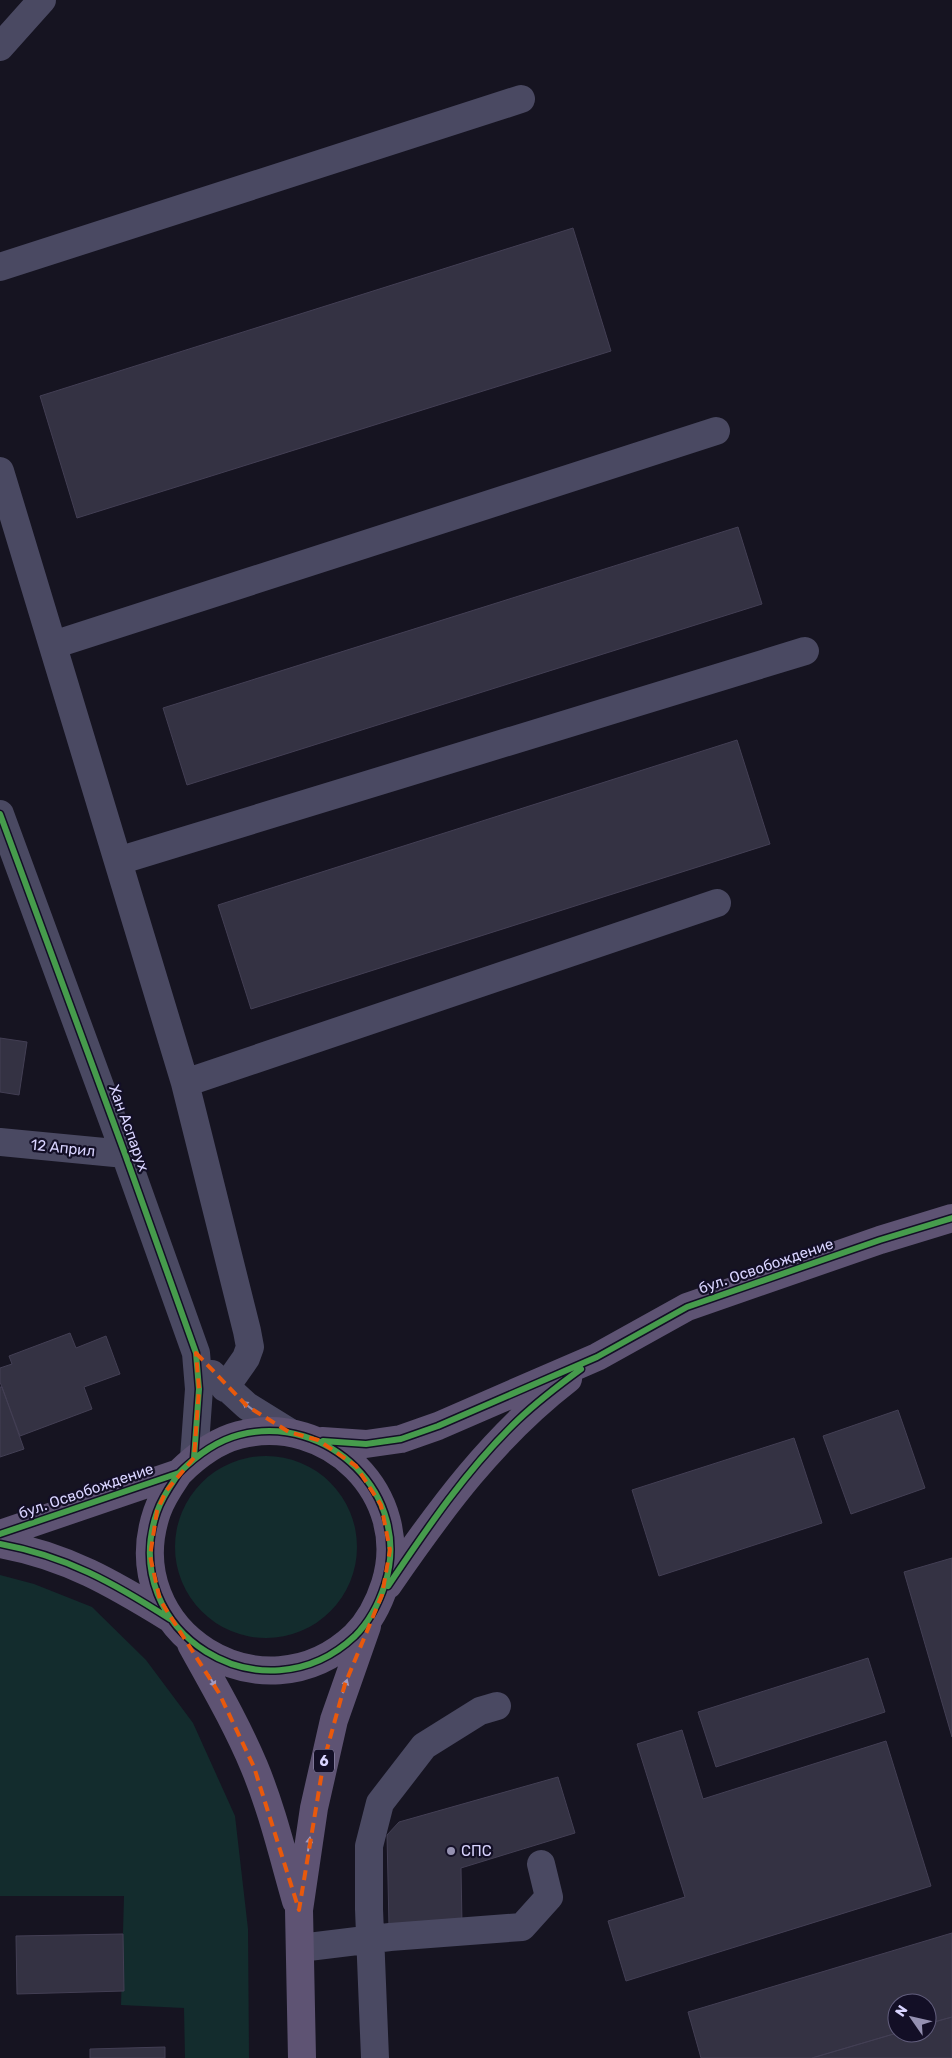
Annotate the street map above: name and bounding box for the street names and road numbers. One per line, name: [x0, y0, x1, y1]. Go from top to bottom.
street label: Хан Аспарух: [105, 1082, 153, 1174]
street label: 12 Април: [30, 1136, 96, 1160]
street label: бул. Освобождение: [696, 1234, 836, 1298]
street label: бул. Освобождение: [16, 1459, 156, 1523]
road number: 6: [314, 1750, 334, 1772]

